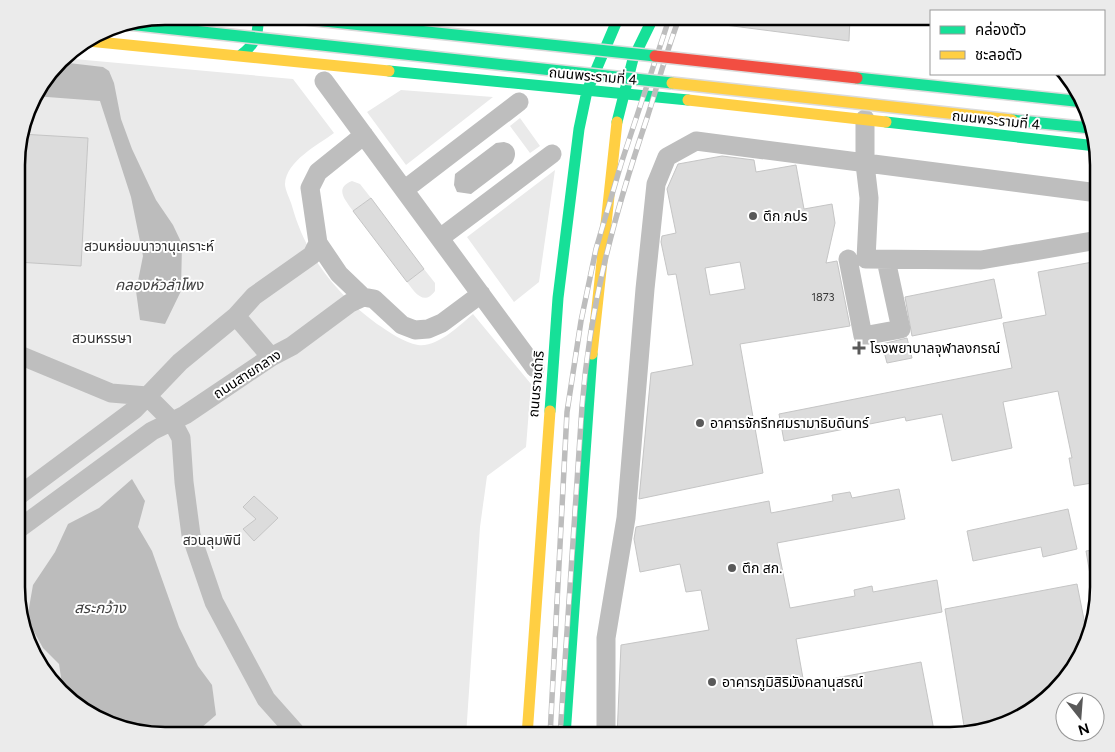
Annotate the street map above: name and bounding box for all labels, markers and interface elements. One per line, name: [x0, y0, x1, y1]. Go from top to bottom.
legend: [930, 10, 1105, 75]
text: คล่องตัว: [975, 21, 1026, 39]
text: ชะลอตัว: [975, 46, 1022, 64]
street label: ถนนพระรามที่ 4: [548, 62, 638, 89]
street label: ถนนพระรามที่ 4: [951, 105, 1041, 134]
place label: ตึก ภปร: [763, 208, 808, 225]
marker: ตึก ภปร: [747, 210, 759, 222]
park label: สวนหย่อมนาวานุเคราะห์: [84, 238, 214, 255]
water label: คลองหัวลำโพง: [115, 276, 204, 294]
house number: 1873: [811, 291, 835, 304]
park label: สวนหรรษา: [72, 330, 132, 347]
place label: โรงพยาบาลจุฬาลงกรณ์: [870, 340, 1000, 357]
marker: โรงพยาบาลจุฬาลงกรณ์: [852, 341, 866, 355]
street label: ถนนสายกลาง: [210, 346, 284, 403]
street label: ถนนราชดำริ: [525, 350, 548, 418]
place label: อาคารจักรีทศมรามาธิบดินทร์: [710, 415, 870, 432]
marker: อาคารจักรีทศมรามาธิบดินทร์: [694, 417, 706, 429]
park label: สวนลุมพินี: [183, 532, 241, 549]
place label: ตึก สก.: [742, 560, 782, 577]
marker: ตึก สก.: [726, 562, 738, 574]
water label: สระกว้าง: [74, 599, 127, 617]
place label: อาคารภูมิสิริมังคลานุสรณ์: [722, 674, 863, 691]
marker: อาคารภูมิสิริมังคลานุสรณ์: [706, 676, 718, 688]
north arrow: [1055, 692, 1105, 742]
text: N: [1076, 719, 1091, 739]

